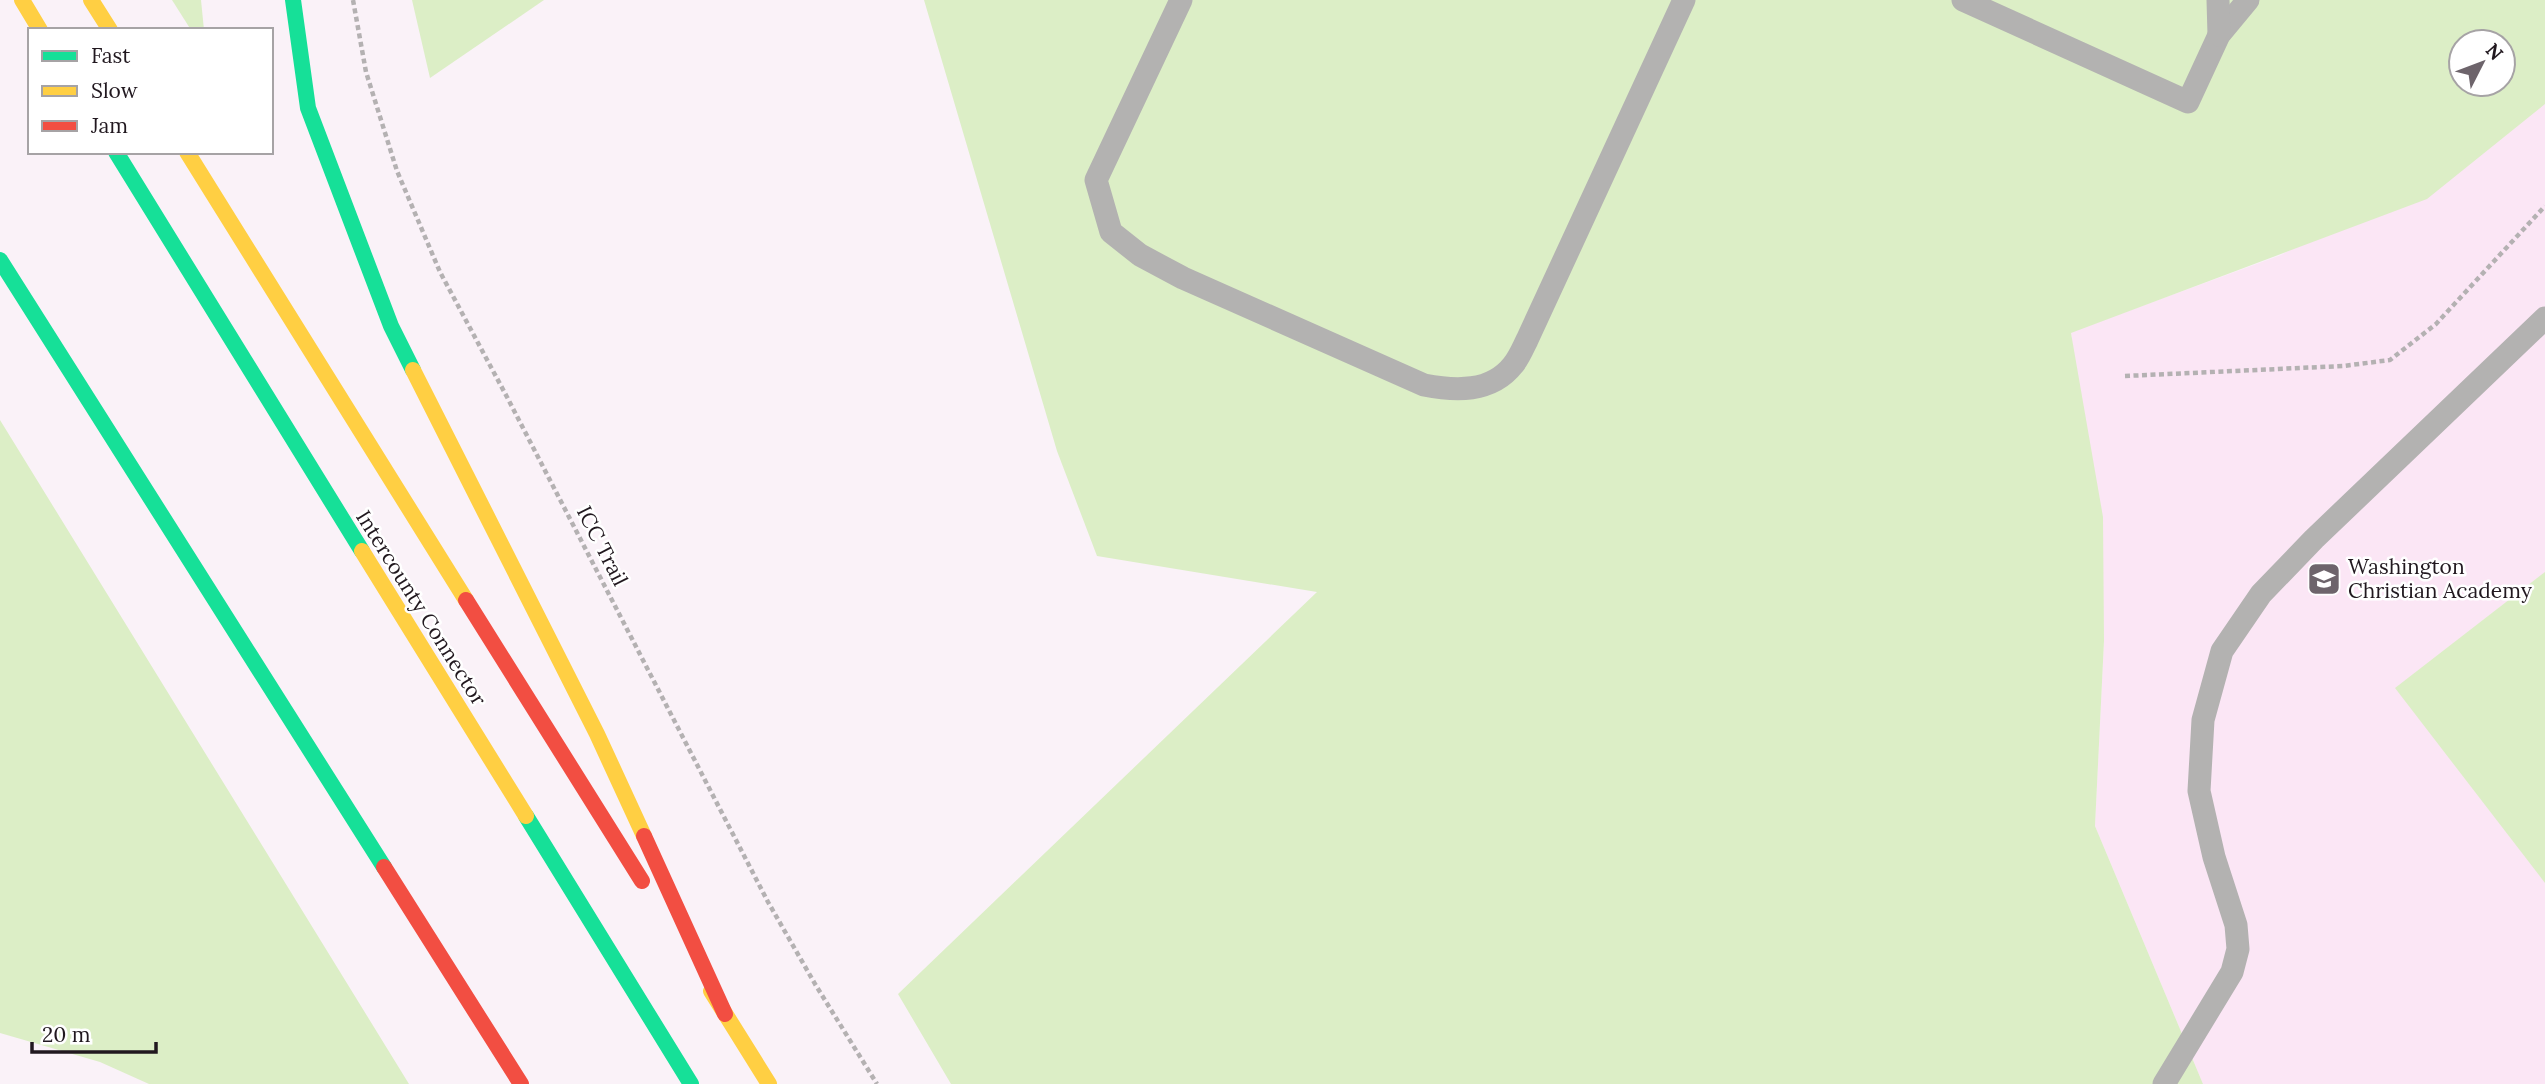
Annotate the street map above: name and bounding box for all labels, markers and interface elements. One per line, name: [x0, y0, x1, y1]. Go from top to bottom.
legend: [28, 28, 273, 154]
north arrow: [2447, 28, 2517, 98]
text: N: [2481, 38, 2509, 65]
text: Fast: [91, 42, 131, 69]
text: Slow: [91, 77, 138, 104]
text: Jam: [90, 112, 128, 139]
street label: ICC Trail: [571, 501, 634, 590]
street label: Intercounty Connector: [350, 505, 493, 710]
place label: Washington Christian Academy: [2348, 553, 2532, 604]
school or university icon: Washington Christian Academy: [2305, 560, 2343, 598]
scale bar: [32, 1010, 156, 1054]
text: 20 m: [42, 1021, 91, 1048]

